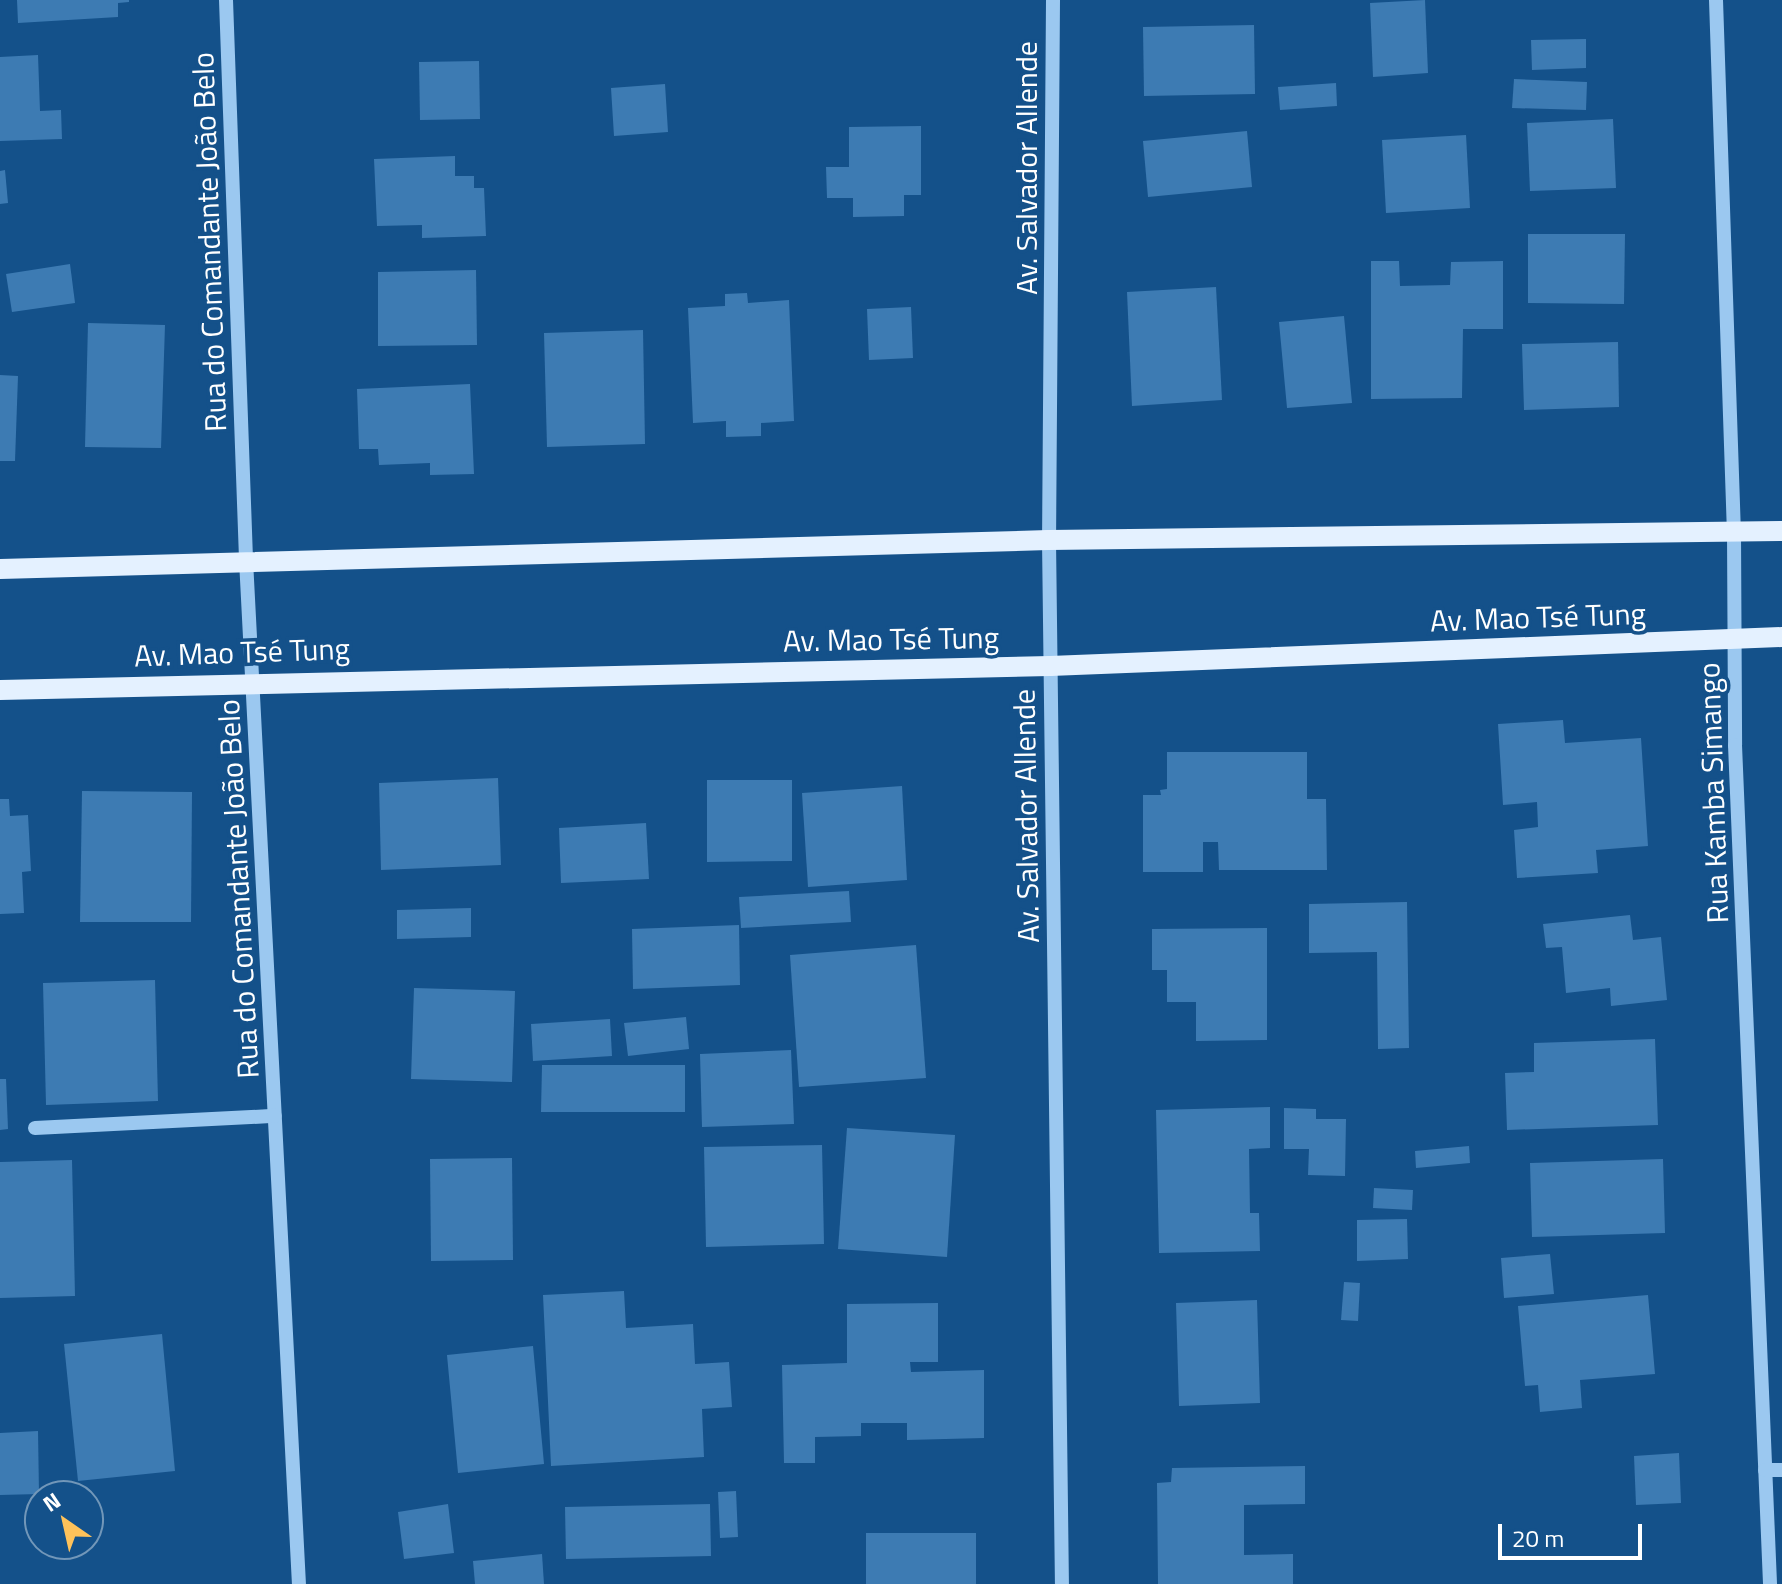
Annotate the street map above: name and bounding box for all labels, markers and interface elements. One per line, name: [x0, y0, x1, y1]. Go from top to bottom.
street label: Av. Salvador Allende: [1008, 41, 1044, 295]
street label: Rua do Comandante João Belo: [184, 52, 234, 432]
street label: Av. Mao Tsé Tung: [1429, 595, 1647, 639]
street label: Av. Mao Tsé Tung: [783, 619, 999, 659]
street label: Av. Mao Tsé Tung: [133, 630, 351, 674]
street label: Rua Kamba Simango: [1690, 662, 1736, 924]
street label: Av. Salvador Allende: [1006, 689, 1046, 943]
street label: Rua do Comandante João Belo: [210, 698, 266, 1080]
north arrow: [24, 1480, 104, 1560]
text: N: [36, 1483, 68, 1520]
scale bar: [1502, 1508, 1646, 1558]
text: 20 m: [1512, 1520, 1564, 1556]

